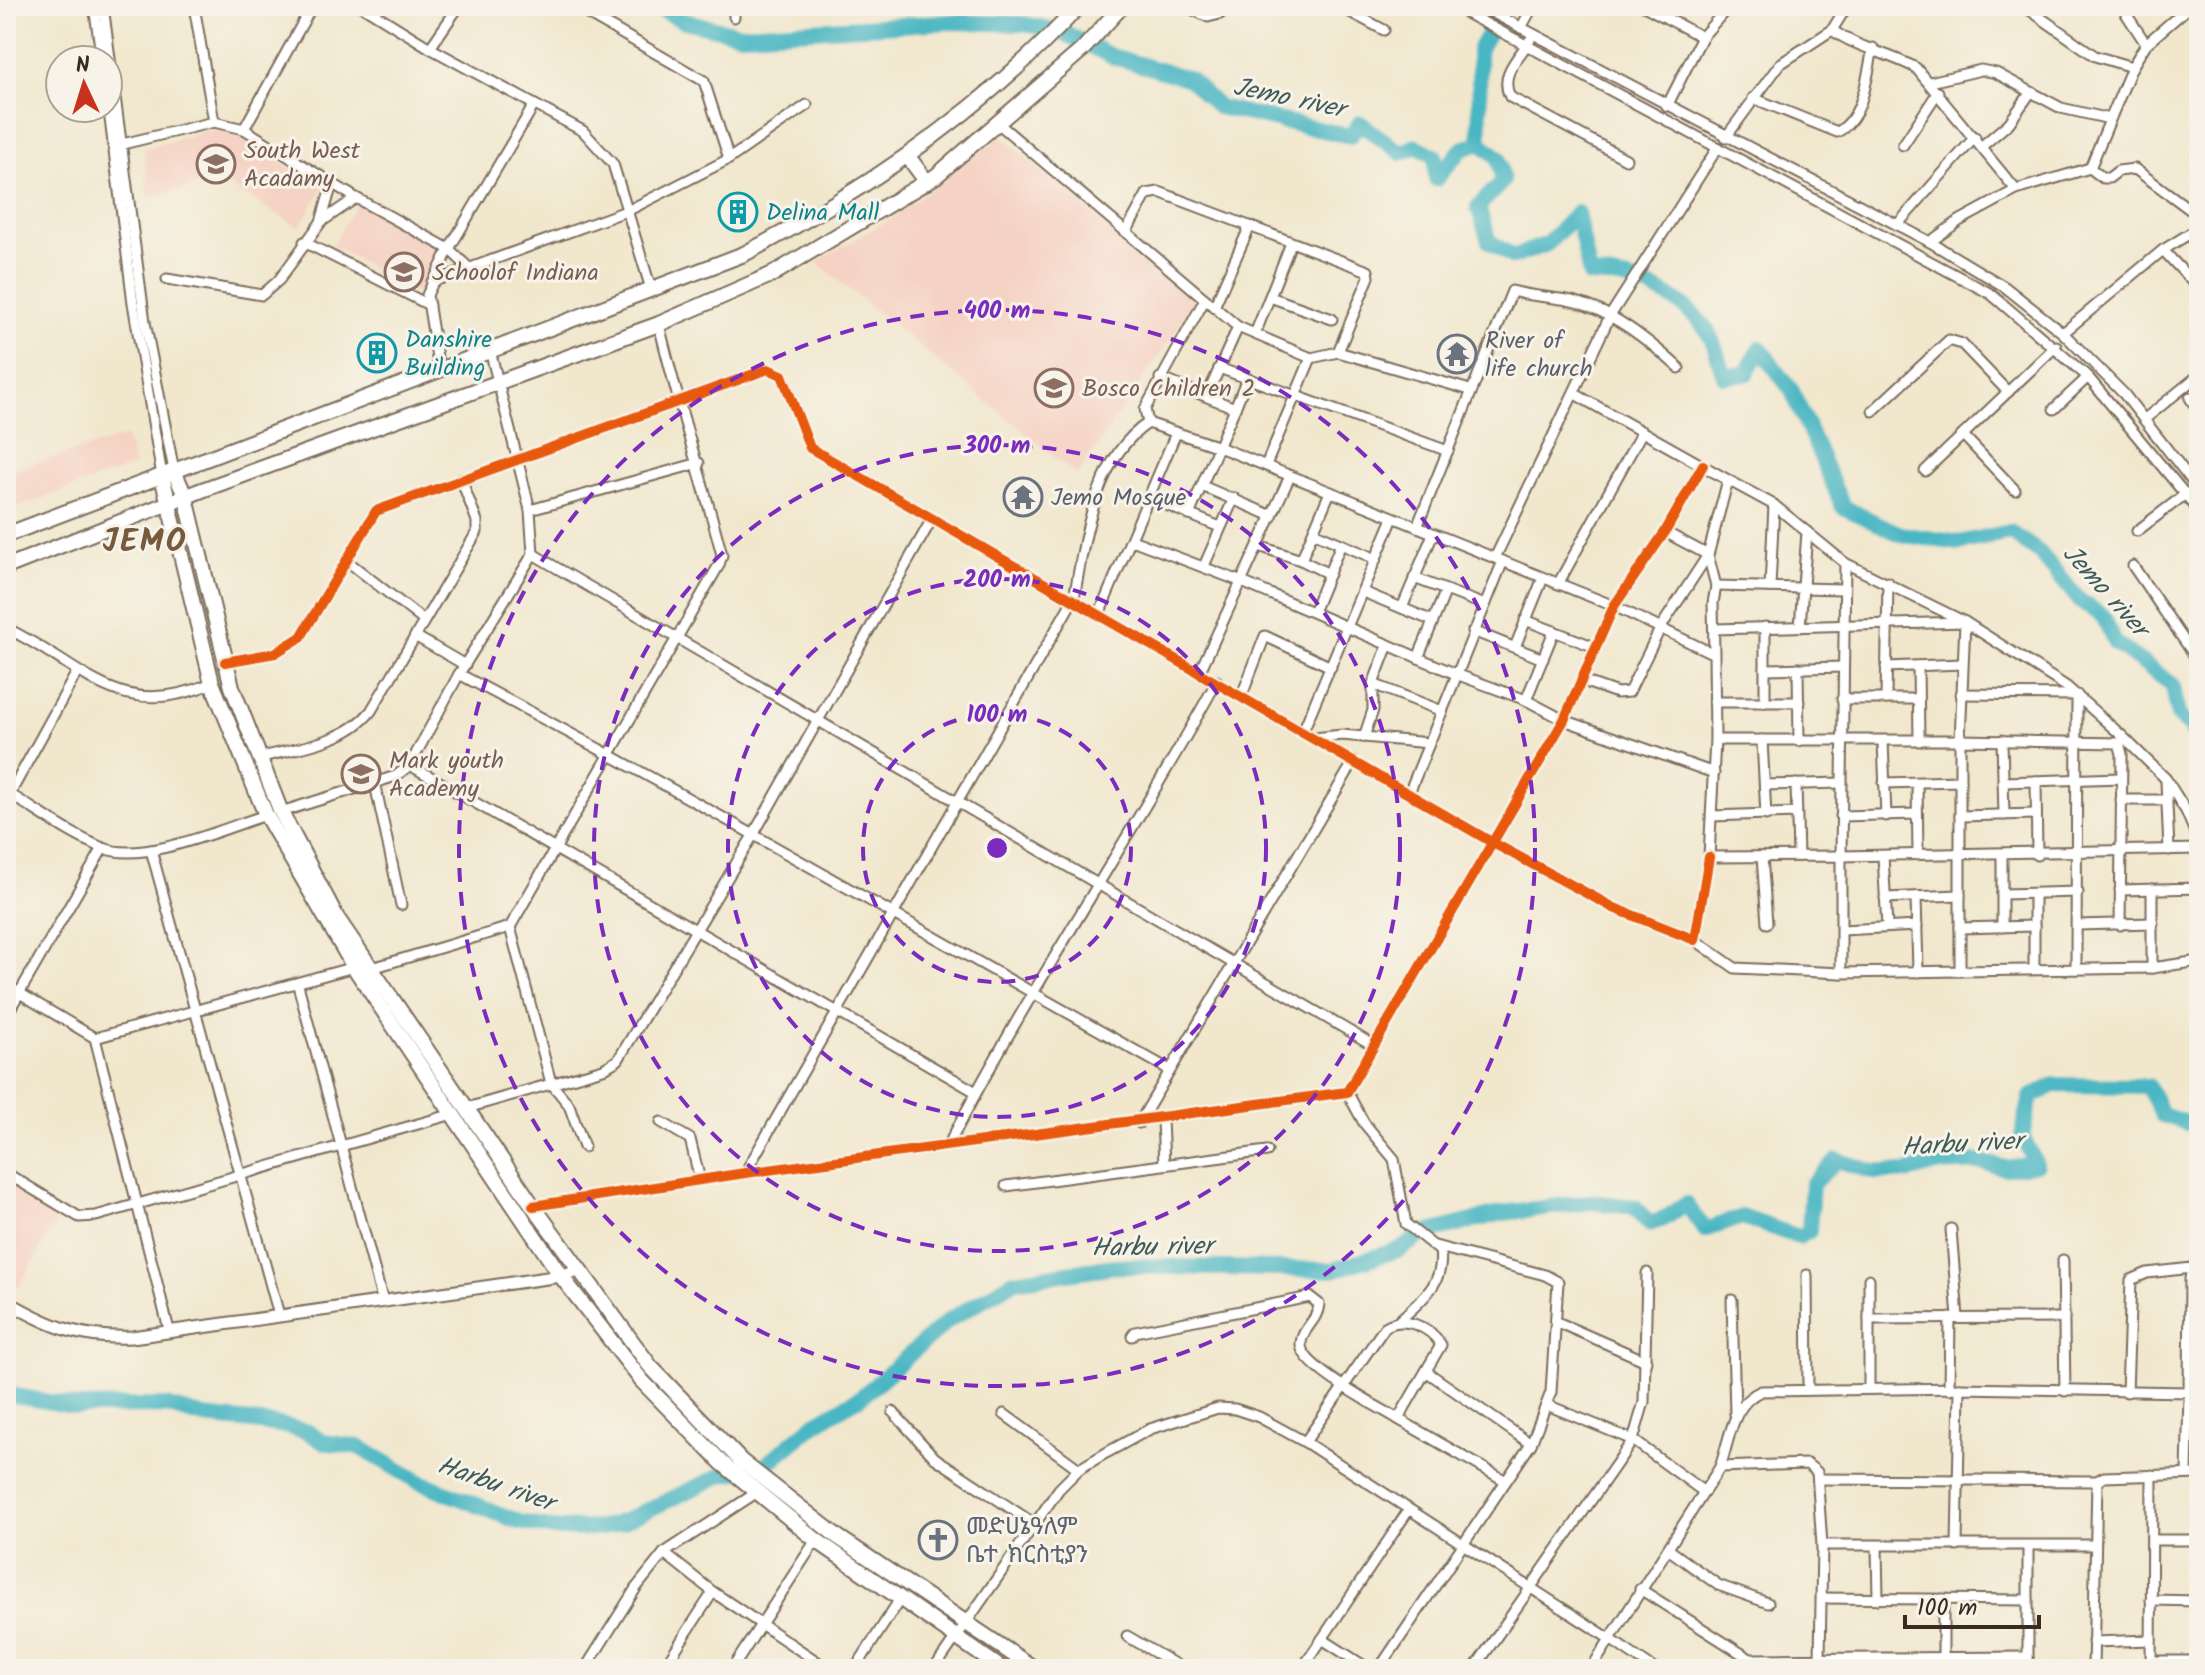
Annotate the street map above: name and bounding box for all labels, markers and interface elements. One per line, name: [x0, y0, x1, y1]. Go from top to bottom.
north arrow: [44, 44, 124, 124]
text: N: [75, 49, 91, 84]
water label: Jemo river: [1229, 67, 1353, 132]
place label: South West Acadamy: [244, 132, 361, 199]
school or university icon: South West Acadamy: [195, 143, 237, 185]
building icon: Delina Mall: [717, 191, 759, 233]
place label: Delina Mall: [766, 194, 880, 233]
school or university icon: Schoolof Indiana: [383, 251, 425, 293]
place label: Schoolof Indiana: [432, 254, 599, 293]
text: 400 m: [964, 292, 1030, 331]
place label: Danshire Building: [405, 321, 492, 388]
place label: River of life church: [1485, 322, 1593, 389]
building icon: Danshire Building: [356, 332, 398, 374]
temple icon: River of life church: [1436, 333, 1478, 375]
school or university icon: Bosco Children 2: [1033, 367, 1075, 409]
place label: Bosco Children 2: [1082, 370, 1255, 409]
text: 300 m: [963, 427, 1030, 466]
temple icon: Jemo Mosque: [1002, 476, 1044, 518]
place label: Jemo Mosque: [1051, 479, 1187, 518]
district label: JEMO: [102, 517, 188, 568]
water label: Jemo river: [2051, 535, 2161, 651]
text: 200 m: [963, 561, 1031, 600]
text: 100 m: [967, 696, 1027, 735]
place label: Mark youth Academy: [389, 742, 504, 809]
school or university icon: Mark youth Academy: [340, 753, 382, 795]
centre of rings: [983, 834, 1011, 862]
water label: Harbu river: [1901, 1121, 2029, 1169]
water label: Harbu river: [1091, 1226, 1218, 1270]
water label: Harbu river: [431, 1445, 564, 1526]
place label: መድሀኔዓለም ቤተ ክርስቲያን: [966, 1508, 1088, 1575]
church icon: መድሀኔዓለም ቤተ ክርስቲያን: [917, 1519, 959, 1561]
scale bar: [1905, 1579, 2039, 1629]
text: 100 m: [1917, 1589, 1977, 1628]

